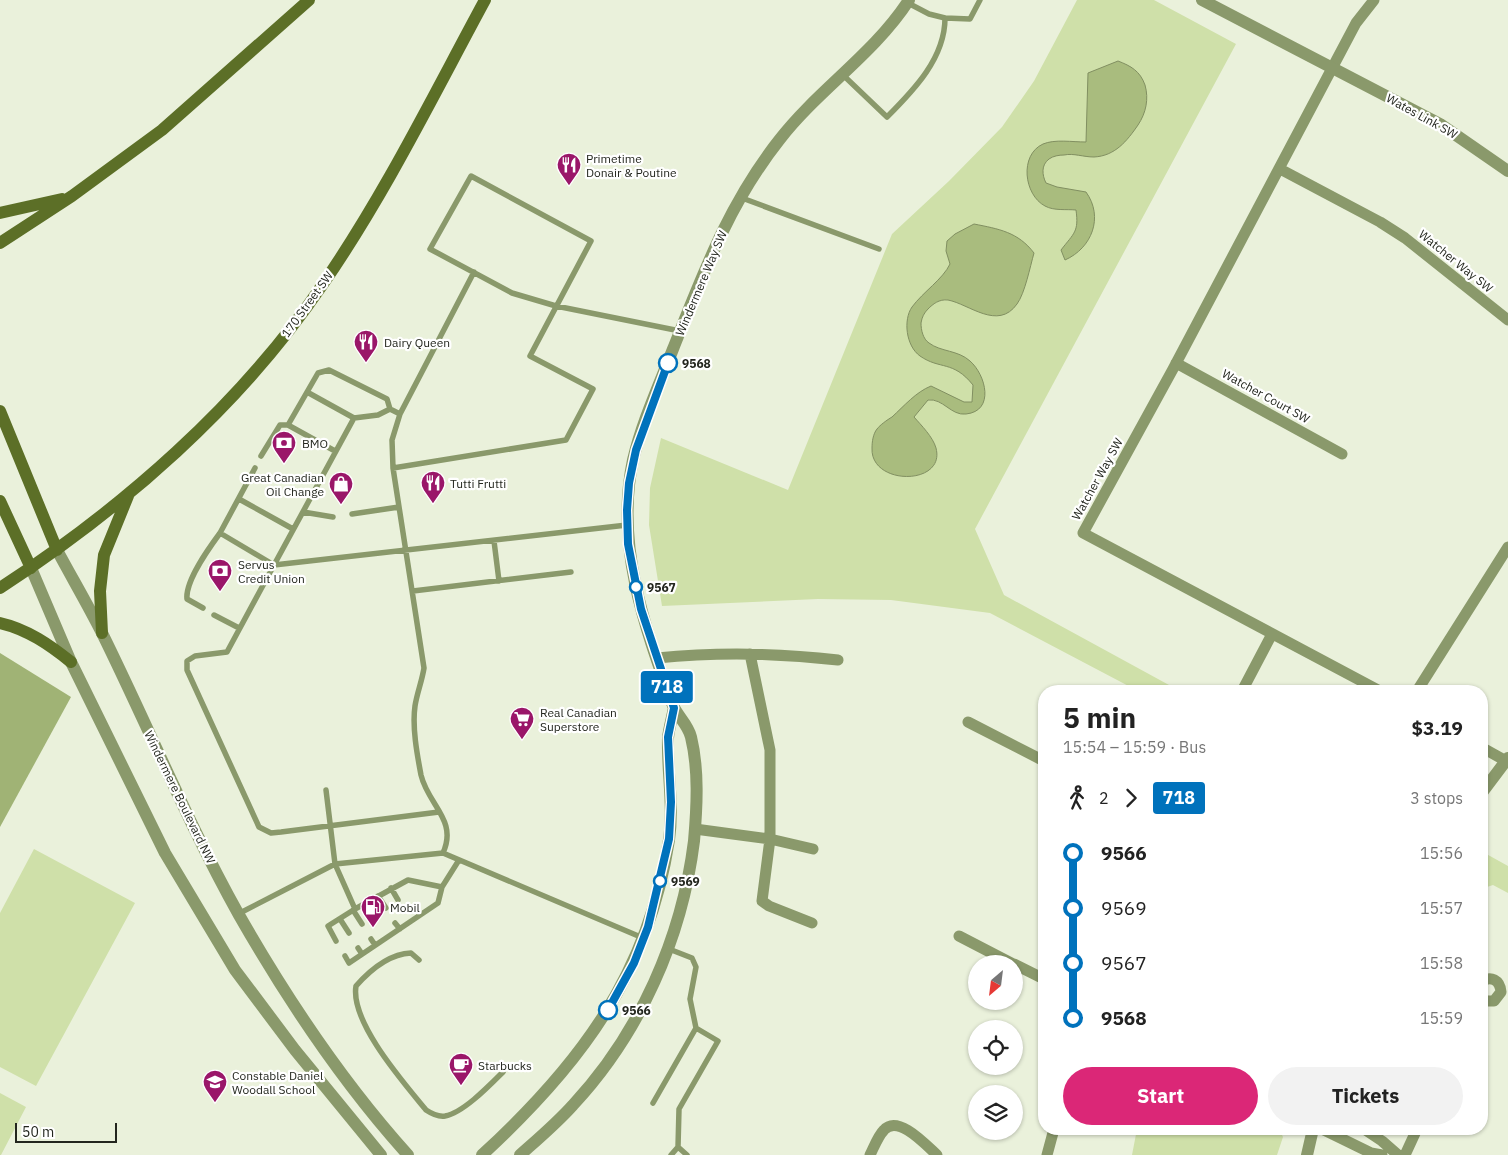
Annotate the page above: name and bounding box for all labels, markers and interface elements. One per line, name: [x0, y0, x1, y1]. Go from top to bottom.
street label: Wates Link SW: [1384, 90, 1460, 142]
place label: Primetime Donair & Poutine: [586, 151, 677, 180]
restaurant icon: Primetime Donair & Poutine: [556, 152, 582, 186]
street label: Watcher Way SW: [1416, 226, 1496, 296]
street label: Windermere Way SW: [672, 228, 730, 338]
street label: 170 Street SW: [278, 268, 336, 340]
restaurant icon: Dairy Queen: [353, 329, 379, 363]
place label: Dairy Queen: [384, 335, 450, 350]
marker: 9568: [658, 353, 678, 373]
place label: 9568: [682, 356, 711, 371]
street label: Watcher Court SW: [1220, 366, 1313, 426]
bank icon: BMO: [271, 430, 297, 464]
street label: Watcher Way SW: [1068, 435, 1126, 523]
place label: BMO: [302, 436, 328, 451]
place label: Great Canadian Oil Change: [241, 470, 324, 499]
restaurant icon: Tutti Frutti: [420, 470, 446, 504]
shop icon: Great Canadian Oil Change: [328, 471, 354, 505]
place label: Tutti Frutti: [450, 476, 506, 491]
place label: Servus Credit Union: [238, 557, 305, 586]
bank icon: Servus Credit Union: [207, 558, 233, 592]
marker: 9567: [629, 580, 643, 594]
place label: 9567: [647, 580, 676, 595]
line badge: 718: [638, 671, 696, 703]
text: 718: [651, 675, 683, 698]
text: 5 min: [1063, 699, 1136, 736]
place label: Real Canadian Superstore: [540, 705, 617, 734]
supermarket icon: Real Canadian Superstore: [509, 706, 535, 740]
text: $3.19: [1411, 716, 1463, 740]
street label: Windermere Boulevard NW: [141, 728, 219, 866]
text: 15:54 – 15:59 · Bus: [1063, 737, 1206, 757]
icon: walk: [1063, 784, 1091, 812]
icon: forward: [1117, 784, 1145, 812]
text: 718: [1163, 786, 1195, 809]
text: 2: [1099, 788, 1109, 808]
text: 3 stops: [1410, 788, 1463, 808]
text: 9566: [1101, 841, 1147, 865]
text: 15:56: [1420, 843, 1463, 863]
marker: 9569: [653, 874, 667, 888]
place label: 9569: [671, 874, 700, 889]
fuel station icon: Mobil: [360, 894, 386, 928]
text: 9569: [1101, 896, 1147, 920]
text: 15:57: [1420, 898, 1463, 918]
place label: Mobil: [390, 900, 420, 915]
text: 9567: [1101, 951, 1147, 975]
text: 15:58: [1420, 953, 1463, 973]
north arrow: [968, 955, 1022, 1010]
map controls: [968, 955, 1023, 1140]
marker: 9566: [598, 1000, 618, 1020]
place label: 9566: [622, 1003, 651, 1018]
text: 9568: [1101, 1006, 1147, 1030]
text: 15:59: [1420, 1008, 1463, 1028]
button: locate: [968, 1020, 1023, 1075]
cafe icon: Starbucks: [448, 1052, 474, 1086]
place label: Starbucks: [478, 1058, 532, 1073]
button: Start: [1063, 1067, 1258, 1125]
button: Tickets: [1268, 1067, 1463, 1125]
place label: Constable Daniel Woodall School: [232, 1068, 323, 1097]
school or university icon: Constable Daniel Woodall School: [202, 1069, 228, 1103]
button: layers: [968, 1085, 1023, 1140]
scale bar: [15, 1120, 118, 1143]
text: 50 m: [22, 1123, 54, 1141]

